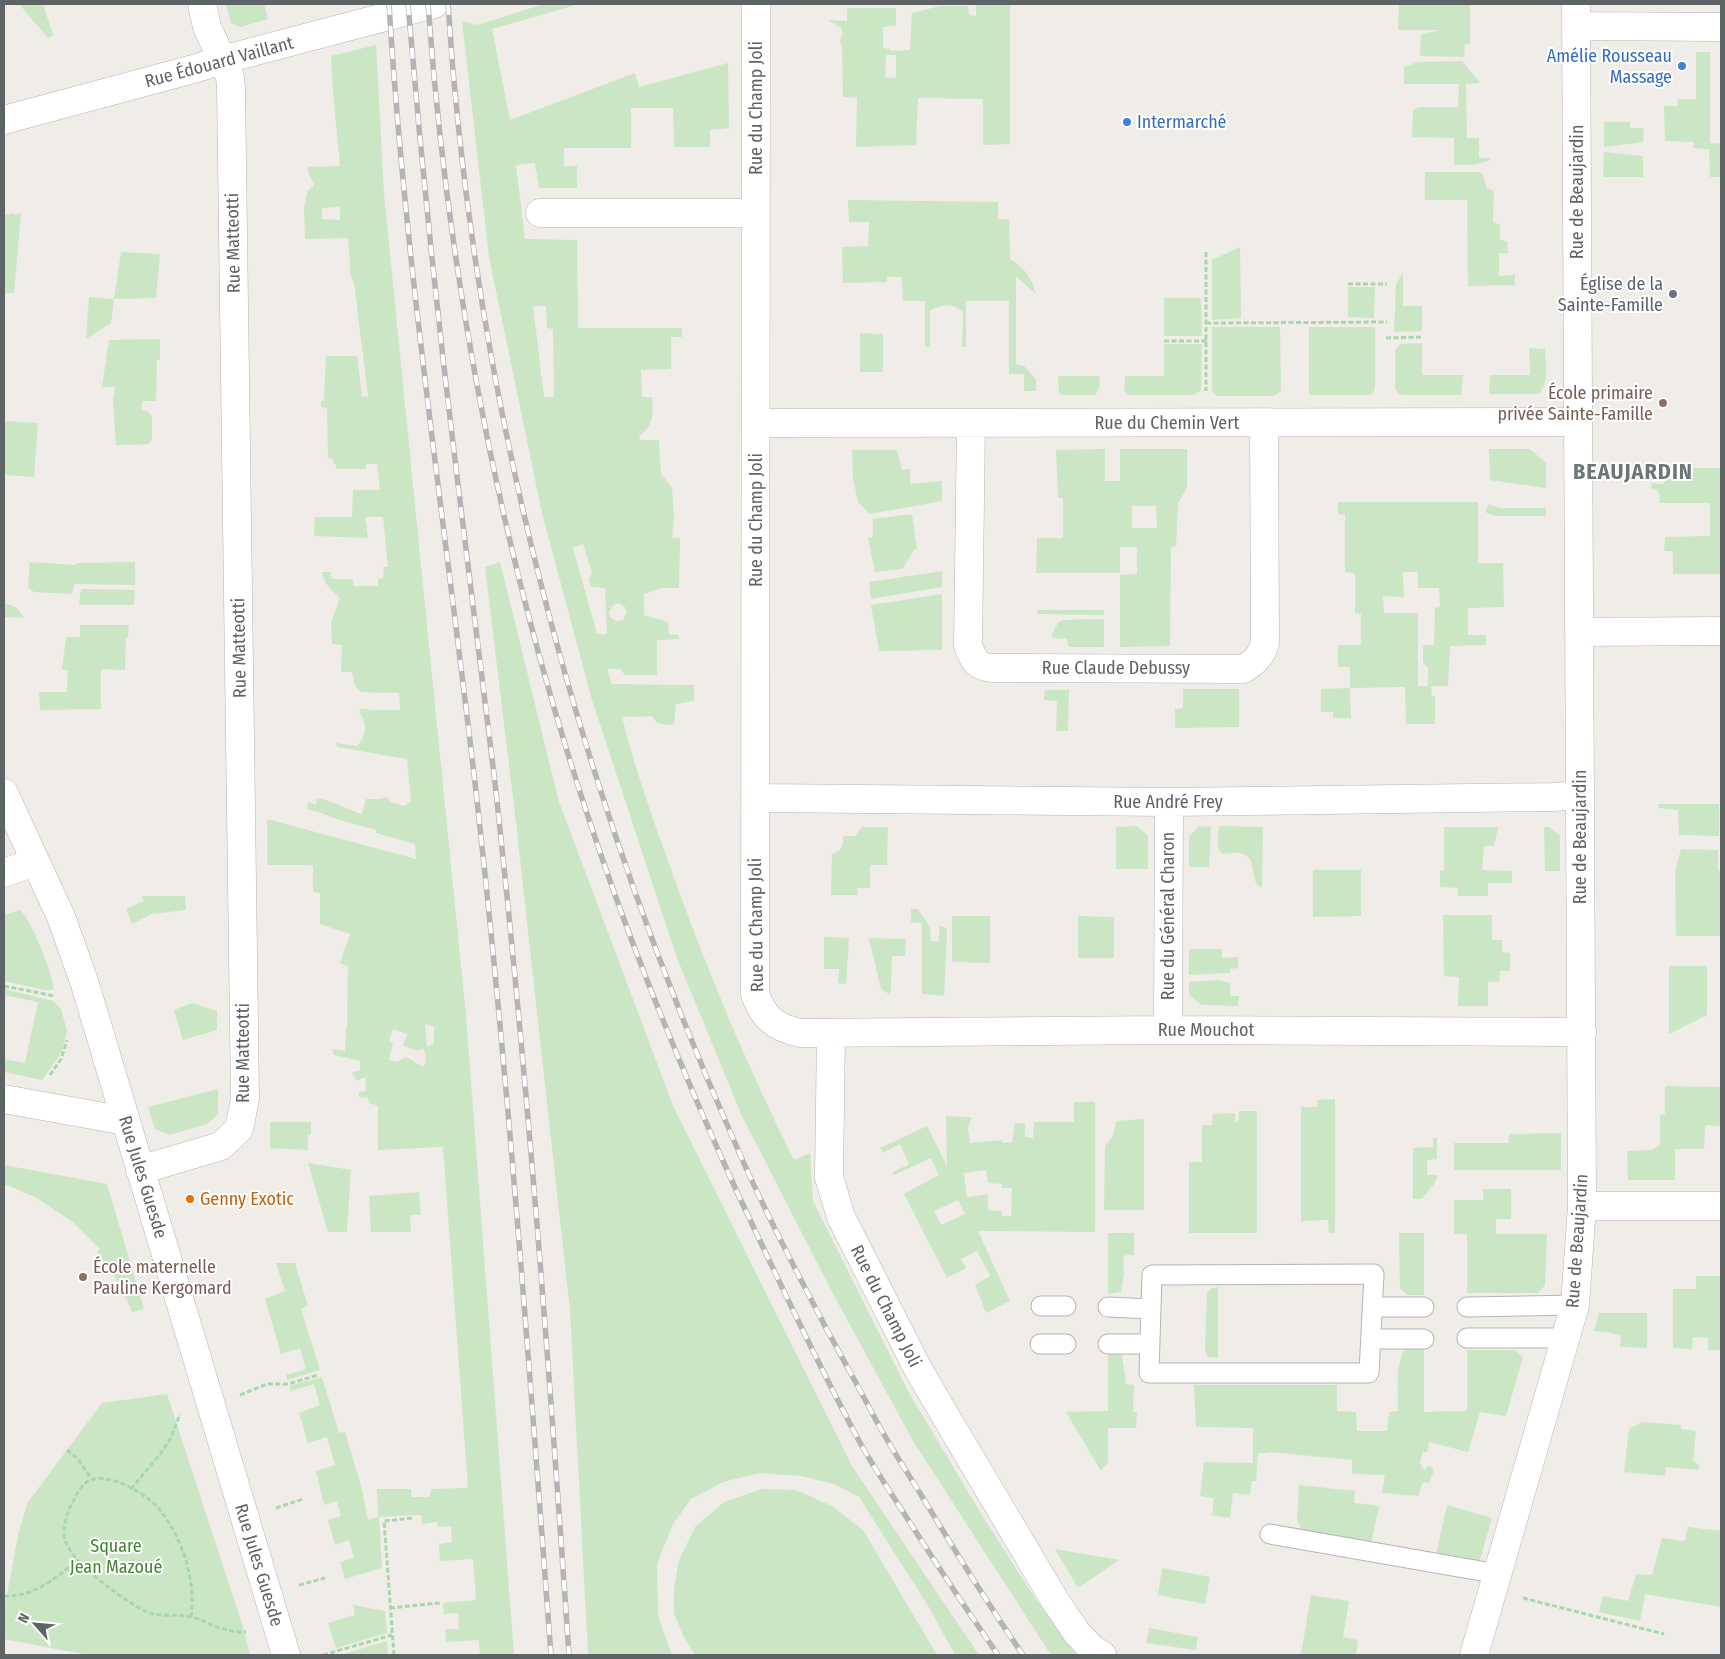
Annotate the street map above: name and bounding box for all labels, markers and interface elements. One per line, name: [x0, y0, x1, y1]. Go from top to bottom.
street label: Rue Édouard Vaillant: [142, 31, 296, 92]
street label: Rue du Champ Joli: [745, 41, 767, 175]
place label: Amélie Rousseau Massage: [1547, 45, 1672, 88]
marker: Amélie Rousseau Massage: [1676, 60, 1688, 72]
place label: Intermarché: [1137, 111, 1227, 133]
marker: Intermarché: [1121, 116, 1133, 128]
street label: Rue de Beaujardin: [1566, 125, 1588, 259]
street label: Rue Matteotti: [221, 193, 245, 293]
place label: Église de la Sainte-Famille: [1558, 272, 1663, 316]
marker: Église de la Sainte-Famille: [1667, 288, 1679, 300]
place label: École primaire privée Sainte-Famille: [1497, 381, 1653, 425]
marker: École primaire privée Sainte-Famille: [1657, 397, 1669, 409]
street label: Rue du Chemin Vert: [1095, 412, 1240, 434]
street label: Rue du Champ Joli: [745, 453, 767, 587]
district label: BEAUJARDIN: [1573, 458, 1693, 485]
street label: Rue Matteotti: [227, 598, 251, 698]
street label: Rue Claude Debussy: [1042, 657, 1190, 679]
street label: Rue de Beaujardin: [1569, 770, 1591, 904]
street label: Rue André Frey: [1113, 791, 1223, 813]
street label: Rue du Général Charon: [1157, 832, 1179, 1000]
street label: Rue du Champ Joli: [744, 858, 768, 992]
street label: Rue Matteotti: [232, 1003, 254, 1103]
street label: Rue Mouchot: [1158, 1019, 1254, 1041]
street label: Rue Jules Guesde: [114, 1113, 172, 1241]
street label: Rue de Beaujardin: [1561, 1173, 1593, 1309]
place label: Genny Exotic: [200, 1188, 294, 1210]
marker: Genny Exotic: [184, 1193, 196, 1205]
street label: Rue du Champ Joli: [846, 1241, 926, 1371]
place label: École maternelle Pauline Kergomard: [93, 1255, 232, 1299]
marker: École maternelle Pauline Kergomard: [77, 1271, 89, 1283]
street label: Rue Jules Guesde: [230, 1501, 288, 1629]
park label: Square Jean Mazoué: [70, 1535, 162, 1578]
north arrow: [10, 1599, 60, 1649]
text: N: [14, 1611, 33, 1626]

